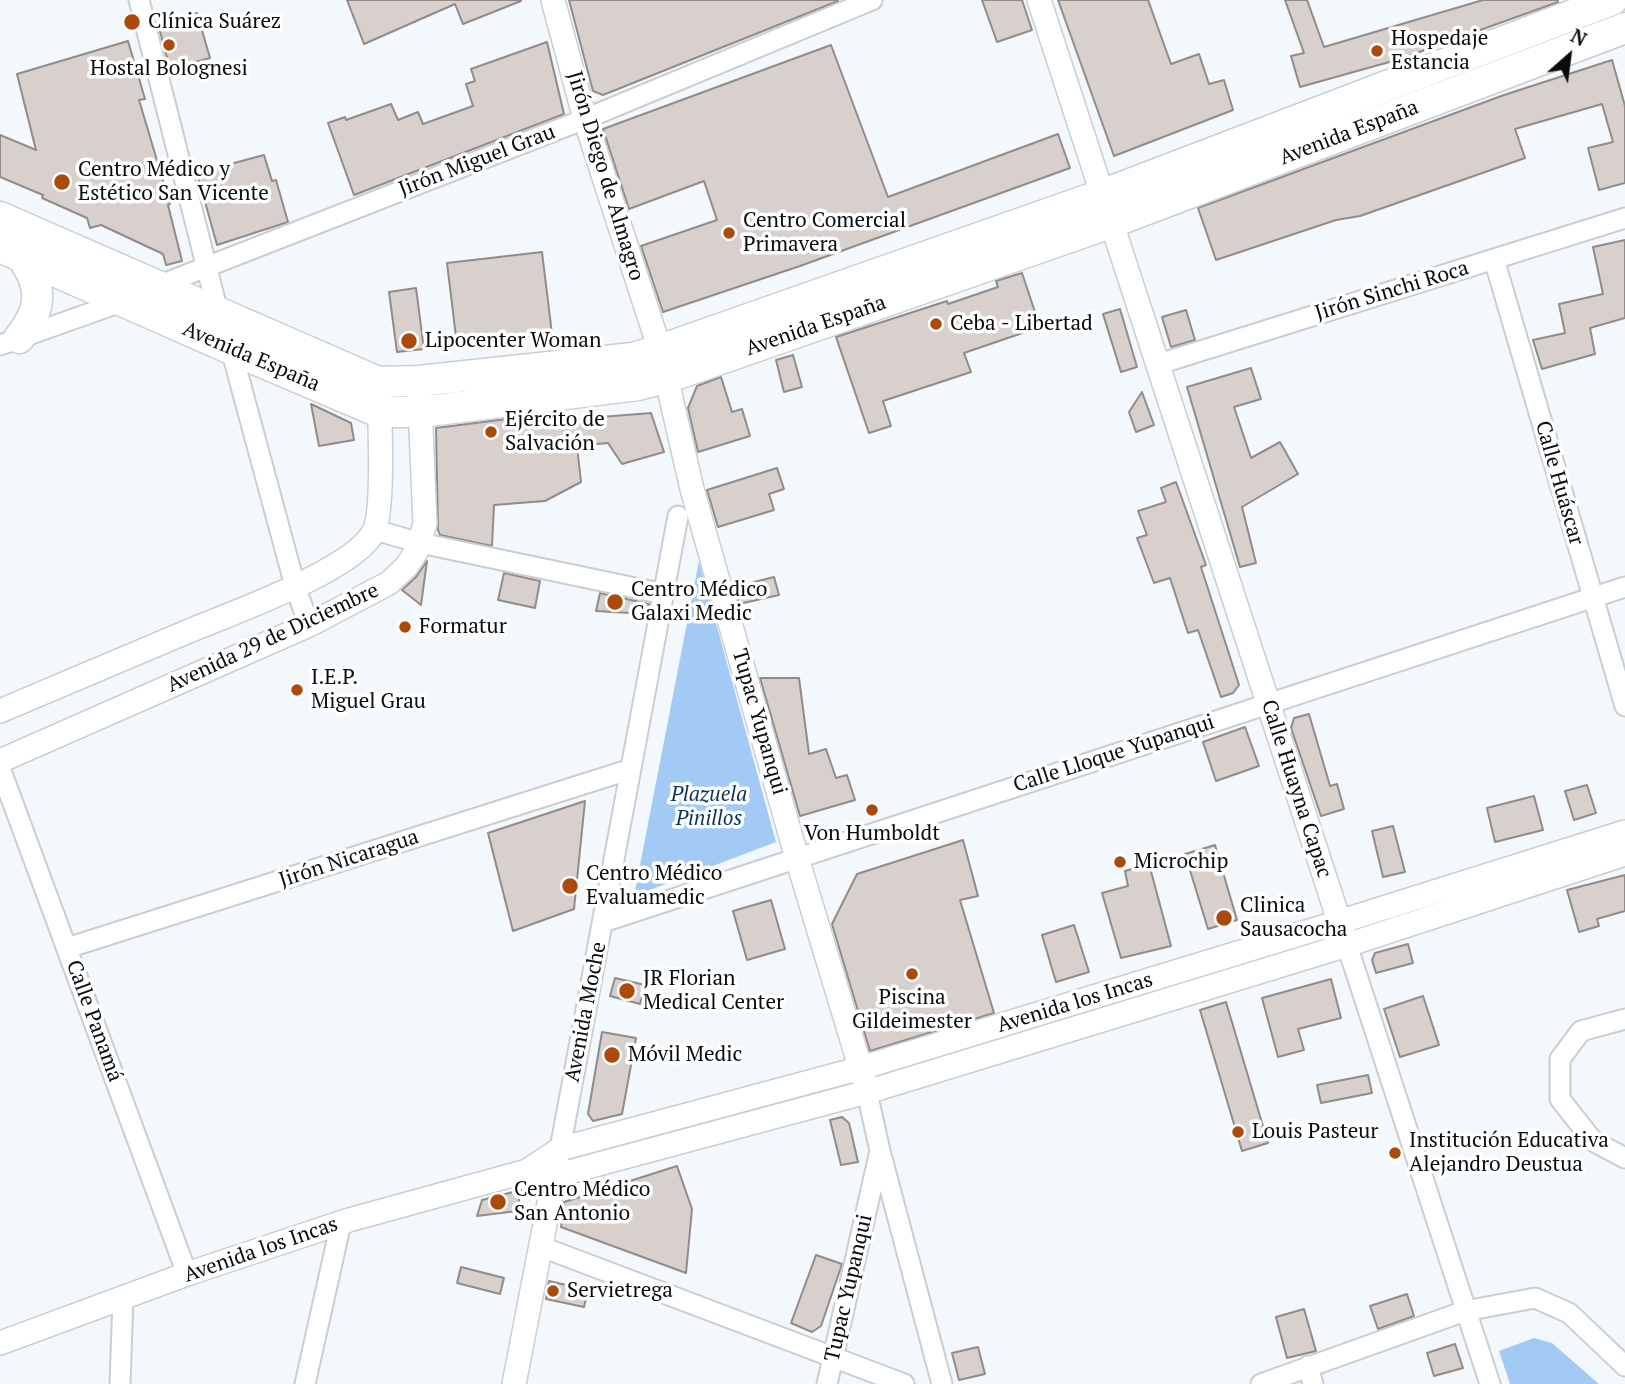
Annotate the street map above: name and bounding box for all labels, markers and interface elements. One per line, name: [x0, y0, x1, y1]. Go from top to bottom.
place label: Clínica Suárez: [148, 9, 281, 35]
marker: Clínica Suárez: [122, 12, 142, 32]
north arrow: [1534, 21, 1604, 91]
text: N: [1567, 23, 1591, 51]
place label: Hospedaje Estancia: [1391, 26, 1488, 76]
marker: Hostal Bolognesi: [161, 37, 177, 53]
marker: Hospedaje Estancia: [1369, 43, 1385, 59]
place label: Hostal Bolognesi: [90, 56, 248, 82]
street label: Jirón Diego de Almagro: [561, 68, 649, 284]
street label: Avenida España: [1276, 95, 1422, 171]
street label: Jirón Miguel Grau: [395, 120, 559, 202]
place label: Centro Médico y Estético San Vicente: [78, 157, 269, 207]
marker: Centro Médico y Estético San Vicente: [52, 172, 72, 192]
place label: Centro Comercial Primavera: [743, 208, 906, 258]
marker: Centro Comercial Primavera: [721, 225, 737, 241]
street label: Jirón Sinchi Roca: [1312, 256, 1472, 326]
street label: Avenida España: [743, 290, 889, 362]
place label: Ceba - Libertad: [950, 311, 1093, 337]
marker: Ceba - Libertad: [928, 316, 944, 332]
street label: Avenida España: [179, 317, 323, 397]
place label: Lipocenter Woman: [425, 328, 601, 354]
marker: Lipocenter Woman: [399, 331, 419, 351]
place label: Ejército de Salvación: [505, 407, 605, 457]
street label: Calle Huáscar: [1529, 418, 1589, 548]
marker: Ejército de Salvación: [483, 424, 499, 440]
place label: Centro Médico Galaxi Medic: [631, 577, 767, 627]
street label: Avenida 29 de Diciembre: [163, 578, 383, 698]
marker: Centro Médico Galaxi Medic: [605, 592, 625, 612]
place label: Formatur: [419, 614, 507, 640]
marker: Formatur: [397, 619, 413, 635]
street label: Tupac Yupanqui: [726, 646, 792, 798]
place label: I.E.P. Miguel Grau: [311, 665, 426, 715]
marker: I.E.P. Miguel Grau: [289, 682, 305, 698]
street label: Calle Huayna Capac: [1255, 697, 1337, 881]
street label: Calle Lloque Yupanqui: [1010, 710, 1218, 798]
park label: Plazuela Pinillos: [671, 782, 747, 832]
marker: Von Humboldt: [864, 802, 880, 818]
place label: Von Humboldt: [804, 821, 940, 847]
street label: Jirón Nicaragua: [276, 825, 422, 893]
place label: Microchip: [1134, 849, 1228, 875]
marker: Microchip: [1112, 854, 1128, 870]
place label: Centro Médico Evaluamedic: [586, 861, 722, 911]
marker: Centro Médico Evaluamedic: [560, 876, 580, 896]
place label: Clinica Sausacocha: [1240, 893, 1347, 943]
marker: Clinica Sausacocha: [1214, 908, 1234, 928]
street label: Avenida Moche: [560, 940, 612, 1084]
street label: Calle Panamá: [60, 957, 128, 1085]
place label: JR Florian Medical Center: [643, 966, 784, 1016]
marker: Piscina Gildeimester: [904, 966, 920, 982]
street label: Avenida los Incas: [994, 967, 1156, 1039]
marker: JR Florian Medical Center: [617, 981, 637, 1001]
place label: Piscina Gildeimester: [852, 985, 972, 1035]
place label: Móvil Medic: [628, 1042, 742, 1068]
marker: Móvil Medic: [602, 1045, 622, 1065]
place label: Louis Pasteur: [1252, 1119, 1378, 1145]
marker: Louis Pasteur: [1230, 1124, 1246, 1140]
place label: Institución Educativa Alejandro Deustua: [1409, 1128, 1609, 1178]
marker: Institución Educativa Alejandro Deustua: [1387, 1145, 1403, 1161]
place label: Centro Médico San Antonio: [514, 1177, 650, 1227]
marker: Centro Médico San Antonio: [488, 1192, 508, 1212]
street label: Avenida los Incas: [181, 1212, 341, 1288]
street label: Tupac Yupanqui: [820, 1212, 878, 1364]
place label: Servietrega: [567, 1278, 673, 1304]
marker: Servietrega: [545, 1283, 561, 1299]

